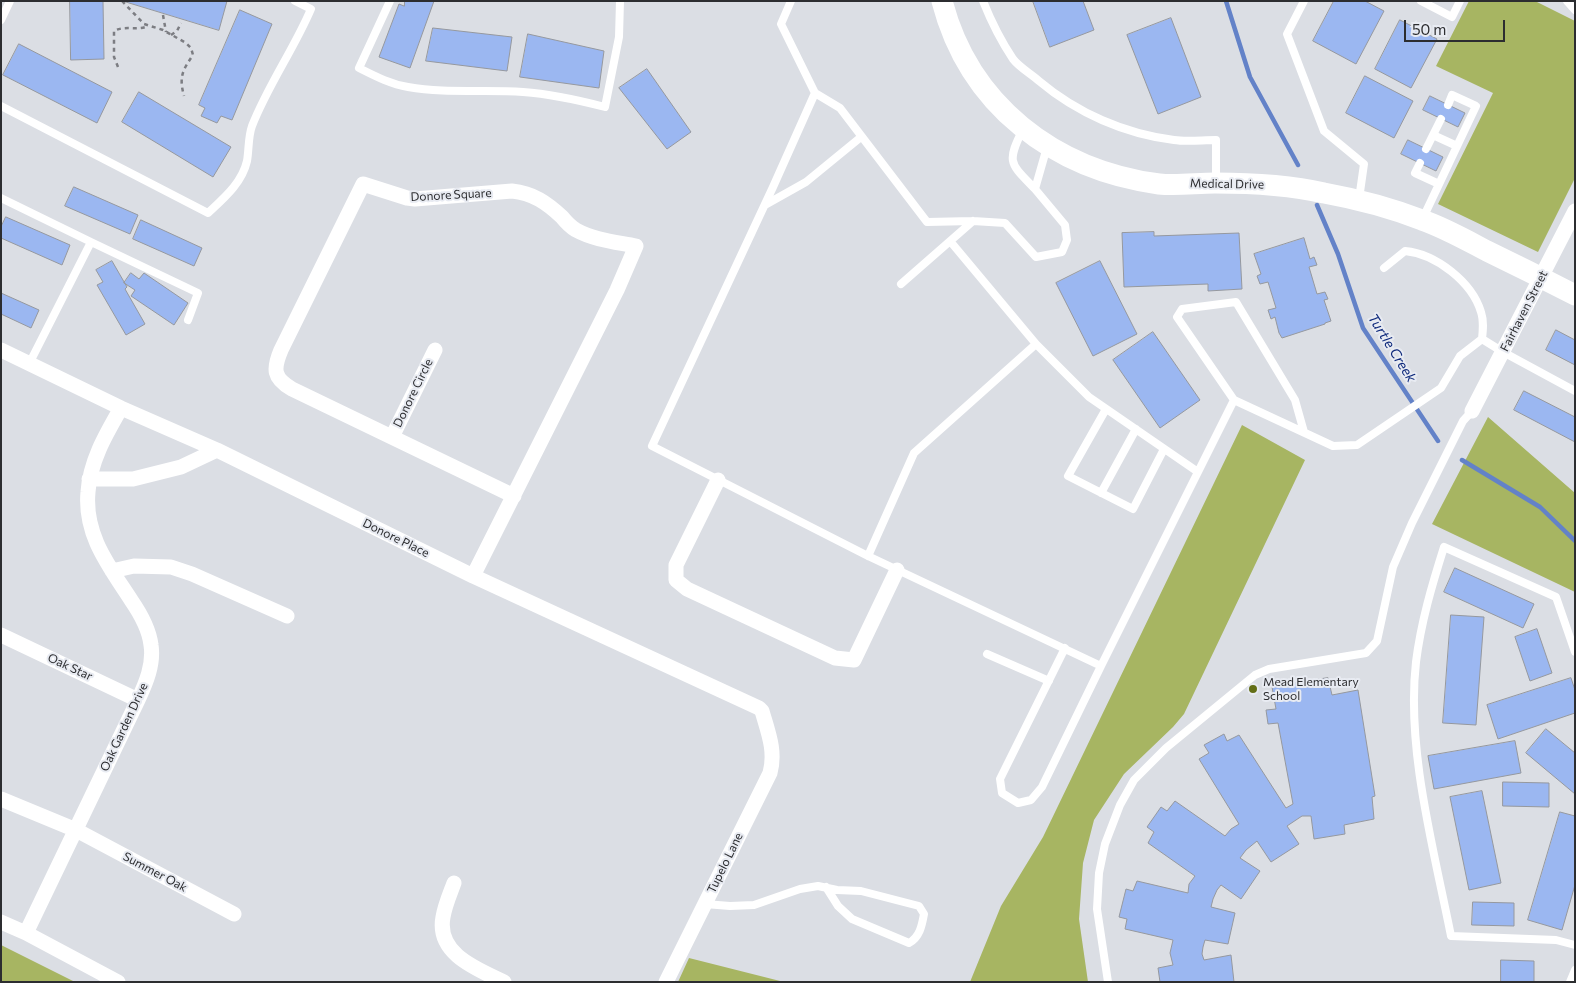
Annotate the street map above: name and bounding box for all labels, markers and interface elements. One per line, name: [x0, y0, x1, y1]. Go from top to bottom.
scale bar: [1406, 10, 1507, 42]
text: 50 m: [1412, 20, 1446, 38]
street label: Medical Drive: [1190, 176, 1264, 192]
street label: Donore Square: [410, 186, 492, 204]
street label: Fairhaven Street: [1497, 268, 1551, 354]
water label: Turtle Creek: [1364, 311, 1420, 385]
street label: Donore Circle: [390, 356, 436, 430]
street label: Donore Place: [360, 516, 432, 560]
street label: Oak Star: [45, 650, 95, 684]
place label: Mead Elementary School: [1263, 675, 1359, 703]
street label: Oak Garden Drive: [97, 680, 151, 774]
marker: Mead Elementary School: [1247, 683, 1259, 695]
street label: Tupelo Lane: [704, 830, 746, 896]
street label: Summer Oak: [120, 849, 190, 895]

